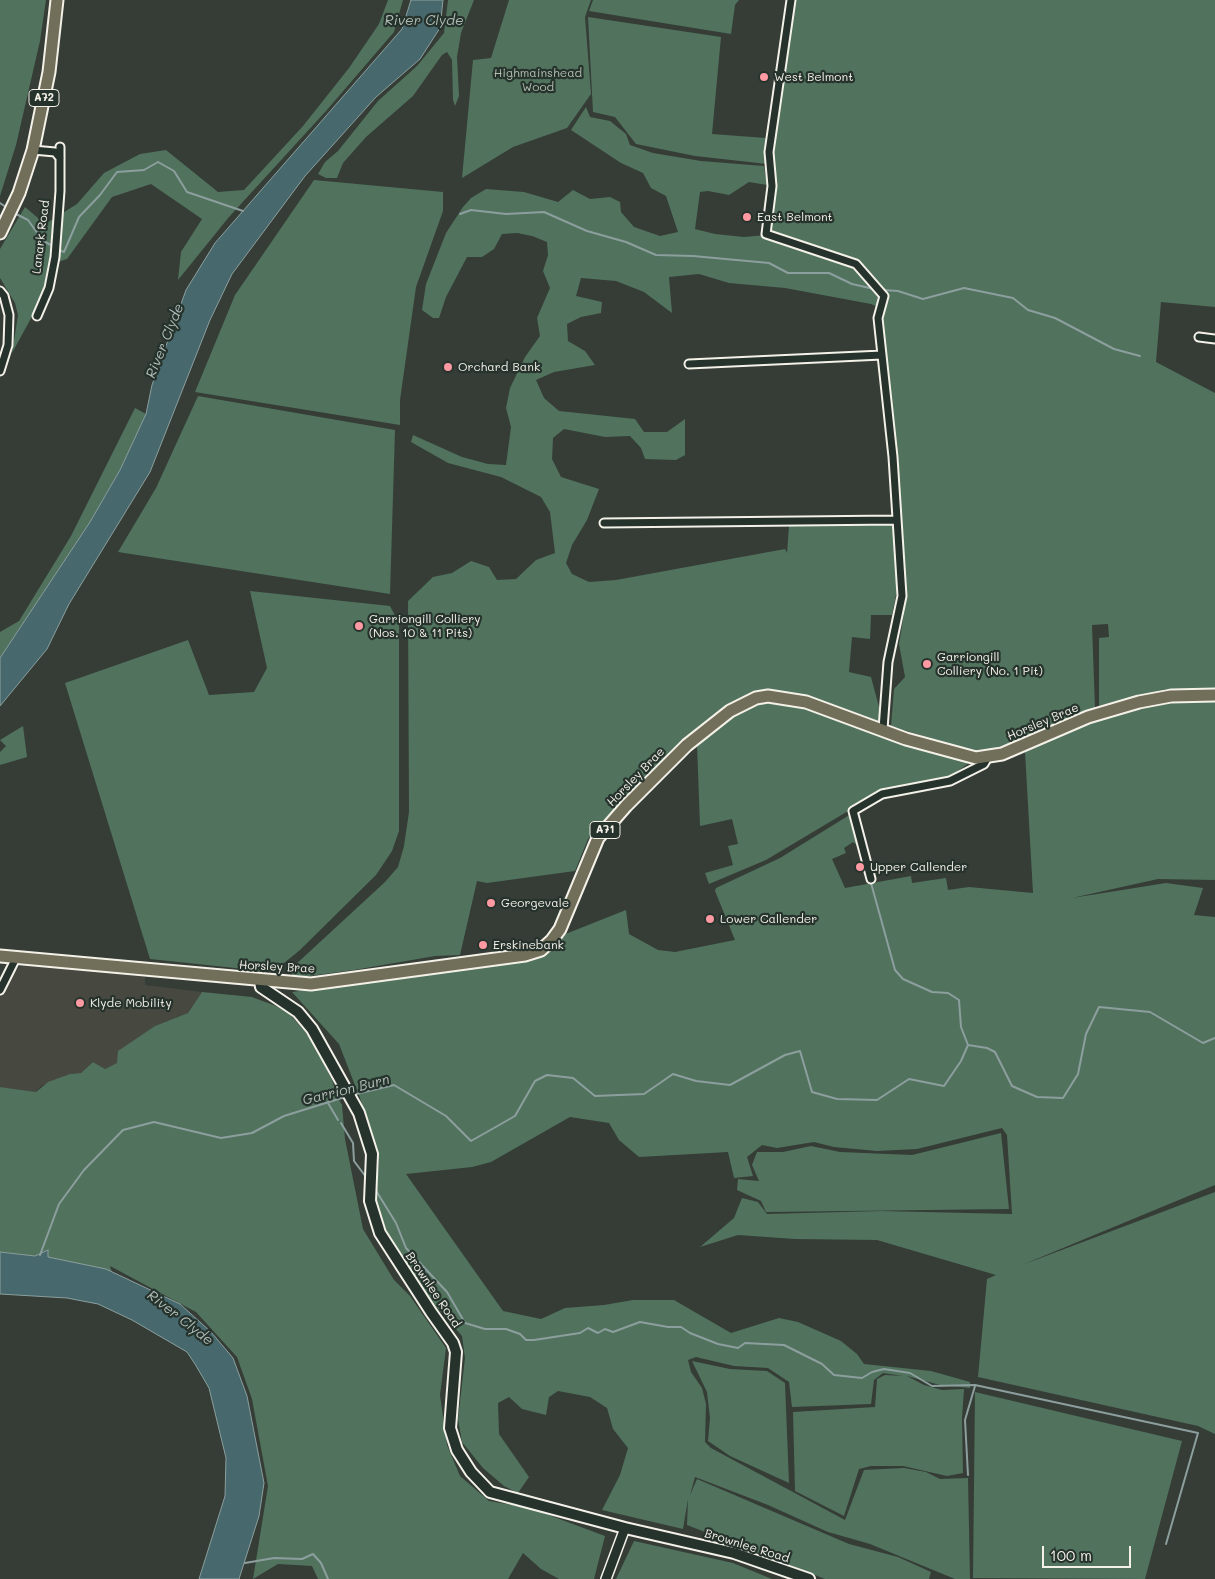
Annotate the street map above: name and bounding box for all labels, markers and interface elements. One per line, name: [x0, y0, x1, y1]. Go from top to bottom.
water label: River Clyde: [384, 13, 464, 29]
park label: Highmainshead Wood: [494, 66, 582, 94]
place label: West Belmont: [774, 70, 853, 84]
marker: West Belmont: [758, 71, 770, 83]
road number: A72: [29, 90, 59, 106]
street label: Lanark Road: [29, 199, 53, 275]
place label: East Belmont: [757, 210, 833, 224]
marker: East Belmont: [741, 211, 753, 223]
water label: River Clyde: [142, 301, 188, 381]
place label: Orchard Bank: [458, 360, 540, 374]
marker: Orchard Bank: [442, 361, 454, 373]
place label: Garriongill Colliery (Nos. 10 & 11 Pits): [369, 612, 480, 640]
marker: Garriongill Colliery (Nos. 10 & 11 Pits): [353, 620, 365, 632]
place label: Garriongill Colliery (No. 1 Pit): [937, 650, 1043, 678]
marker: Garriongill Colliery (No. 1 Pit): [921, 658, 933, 670]
street label: Horsley Brae: [1005, 700, 1081, 744]
street label: Horsley Brae: [604, 745, 668, 809]
road number: A71: [590, 822, 620, 838]
place label: Upper Callender: [870, 860, 967, 874]
marker: Upper Callender: [854, 861, 866, 873]
place label: Georgevale: [501, 896, 569, 910]
marker: Georgevale: [485, 897, 497, 909]
place label: Lower Callender: [720, 912, 817, 926]
marker: Lower Callender: [704, 913, 716, 925]
place label: Erskinebank: [493, 938, 564, 952]
marker: Erskinebank: [477, 939, 489, 951]
street label: Horsley Brae: [238, 958, 316, 976]
place label: Klyde Mobility: [90, 996, 172, 1010]
marker: Klyde Mobility: [74, 997, 86, 1009]
water label: Garrion Burn: [301, 1071, 391, 1109]
street label: Brownlee Road: [402, 1249, 464, 1331]
water label: River Clyde: [144, 1287, 216, 1349]
street label: Brownlee Road: [703, 1526, 791, 1566]
scale bar: [1045, 1536, 1134, 1568]
text: 100 m: [1050, 1545, 1092, 1565]

